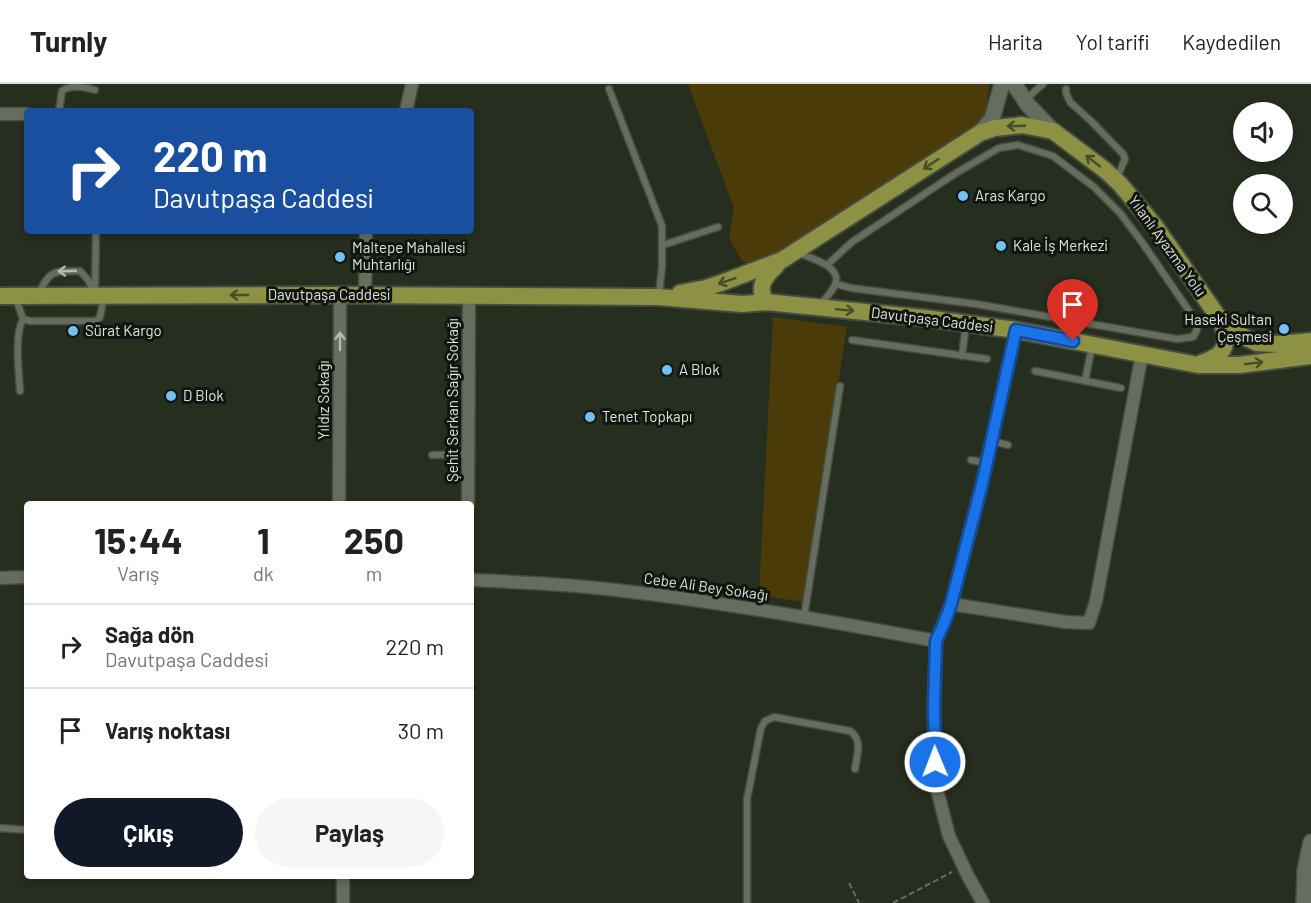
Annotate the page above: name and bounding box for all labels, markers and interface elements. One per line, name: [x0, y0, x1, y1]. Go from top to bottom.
text: Turnly: [30, 24, 107, 58]
text: Harita: [988, 29, 1043, 54]
text: Yol tarifi: [1076, 29, 1149, 54]
text: Kaydedilen: [1182, 29, 1281, 54]
map controls: [1233, 102, 1293, 234]
button: sound: [1233, 102, 1293, 162]
one-way arrow: [1007, 120, 1027, 131]
text: 220 m: [153, 130, 267, 180]
icon: right: [54, 132, 132, 210]
one-way arrow: [1086, 155, 1102, 168]
one-way arrow: [923, 158, 940, 170]
button: search: [1233, 174, 1293, 234]
text: Davutpaşa Caddesi: [153, 181, 374, 213]
place label: Aras Kargo: [975, 186, 1046, 204]
marker: Aras Kargo: [956, 189, 970, 203]
street label: Yılanlı Ayazma Yolu: [1125, 191, 1211, 299]
place label: Kale İş Merkezi: [1013, 236, 1108, 254]
place label: Maltepe Mahallesi Muhtarlığı: [352, 238, 466, 273]
marker: Kale İş Merkezi: [994, 239, 1008, 253]
marker: Maltepe Mahallesi Muhtarlığı: [333, 250, 347, 264]
one-way arrow: [57, 266, 77, 277]
one-way arrow: [718, 277, 737, 288]
pin: [1047, 279, 1098, 341]
street label: Davutpaşa Caddesi: [268, 285, 390, 303]
icon: arrive: [1056, 288, 1089, 321]
one-way arrow: [230, 289, 250, 301]
street label: Davutpaşa Caddesi: [870, 303, 994, 335]
one-way arrow: [834, 305, 854, 316]
place label: Haseki Sultan Çeşmesi: [1184, 310, 1272, 345]
street label: Şehit Serkan Sağır Sokağı: [443, 318, 461, 482]
place label: Sürat Kargo: [85, 321, 162, 339]
marker: Haseki Sultan Çeşmesi: [1277, 322, 1291, 336]
marker: Sürat Kargo: [66, 324, 80, 338]
one-way arrow: [334, 331, 346, 351]
one-way arrow: [1244, 358, 1264, 369]
street label: Yıldız Sokağı: [314, 360, 332, 440]
place label: A Blok: [679, 360, 720, 378]
marker: A Blok: [660, 363, 674, 377]
place label: D Blok: [183, 386, 224, 404]
marker: D Blok: [164, 389, 178, 403]
place label: Tenet Topkapı: [602, 407, 692, 425]
marker: Tenet Topkapı: [583, 410, 597, 424]
text: 15:44: [94, 518, 183, 561]
text: 1: [257, 518, 270, 561]
text: 250: [344, 518, 404, 561]
text: Varış: [117, 561, 160, 585]
text: dk: [253, 561, 274, 585]
text: m: [366, 561, 382, 585]
street label: Cebe Ali Bey Sokağı: [643, 568, 769, 604]
text: Sağa dön: [105, 621, 194, 647]
icon: right: [54, 630, 87, 663]
text: 220 m: [385, 633, 444, 659]
text: Davutpaşa Caddesi: [105, 647, 268, 671]
icon: arrive: [54, 714, 87, 747]
text: Varış noktası: [105, 717, 230, 743]
text: 30 m: [398, 717, 444, 743]
position arrow: [903, 730, 967, 794]
button: Çıkış: [54, 798, 243, 867]
button: Paylaş: [255, 798, 444, 867]

